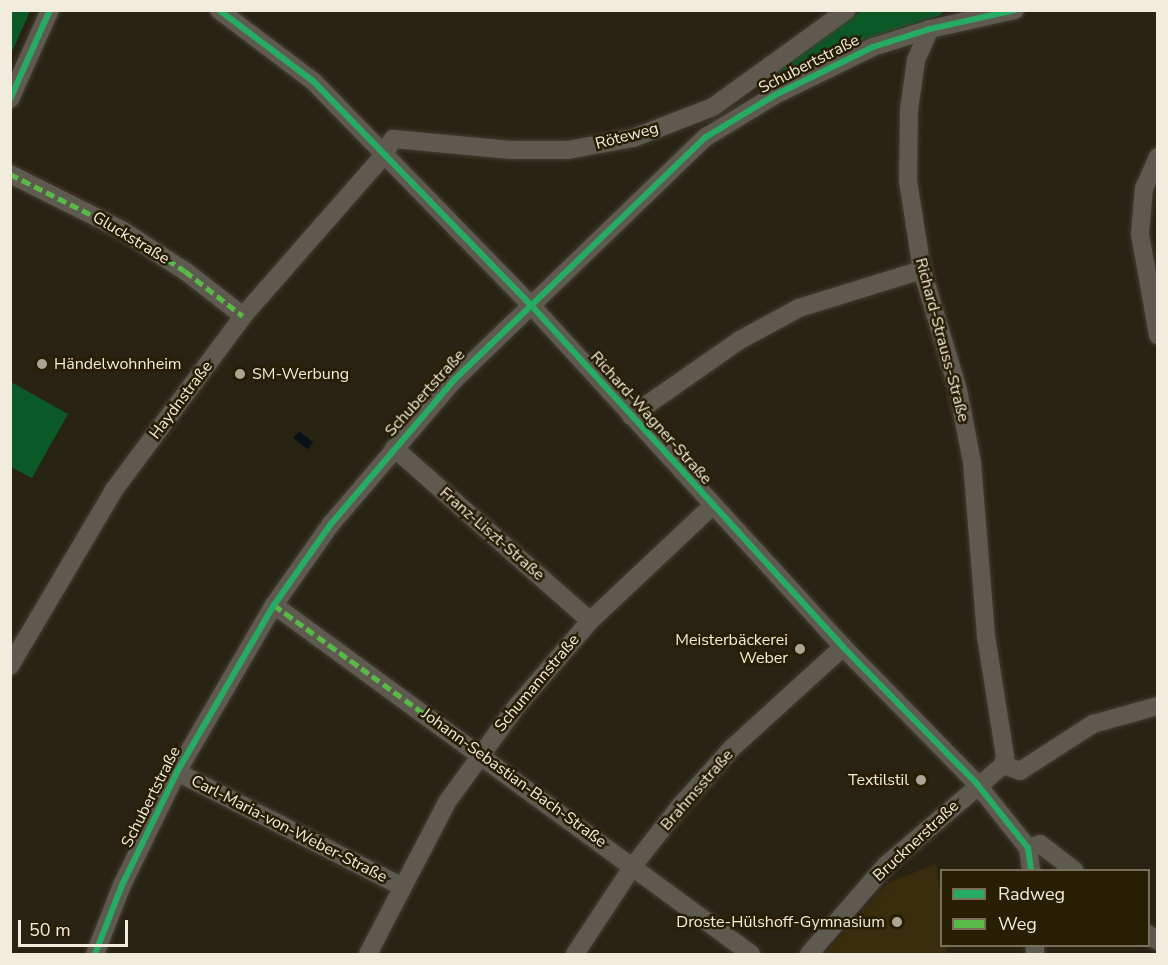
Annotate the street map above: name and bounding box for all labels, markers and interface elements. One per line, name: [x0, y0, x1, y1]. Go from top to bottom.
street label: Schubertstraße: [755, 30, 863, 98]
street label: Röteweg: [593, 118, 661, 154]
street label: Gluckstraße: [89, 208, 173, 268]
street label: Richard-Strauss-Straße: [911, 256, 973, 424]
street label: Schubertstraße: [381, 345, 469, 441]
street label: Richard-Wagner-Straße: [586, 348, 716, 488]
place label: Händelwohnheim: [54, 354, 182, 374]
marker: Händelwohnheim: [35, 357, 49, 371]
street label: Haydnstraße: [145, 357, 217, 443]
place label: SM-Werbung: [252, 364, 349, 384]
marker: SM-Werbung: [233, 367, 247, 381]
street label: Franz-Liszt-Straße: [436, 483, 548, 585]
street label: Schumannstraße: [491, 630, 583, 736]
place label: Meisterbäckerei Weber: [675, 630, 788, 668]
marker: Meisterbäckerei Weber: [793, 642, 807, 656]
street label: Johann-Sebastian-Bach-Straße: [418, 704, 610, 852]
street label: Schubertstraße: [117, 743, 185, 851]
street label: Brahmsstraße: [657, 746, 737, 834]
place label: Textilstil: [848, 770, 909, 790]
street label: Carl-Maria-von-Weber-Straße: [188, 771, 390, 887]
marker: Textilstil: [914, 773, 928, 787]
street label: Brucknerstraße: [869, 797, 963, 885]
legend: [940, 869, 1150, 947]
text: Radweg: [998, 882, 1065, 906]
scale bar: [21, 908, 130, 946]
place label: Droste-Hülshoff-Gymnasium: [676, 912, 885, 932]
text: Weg: [998, 912, 1037, 936]
marker: Droste-Hülshoff-Gymnasium: [890, 915, 904, 929]
text: 50 m: [29, 918, 71, 942]

